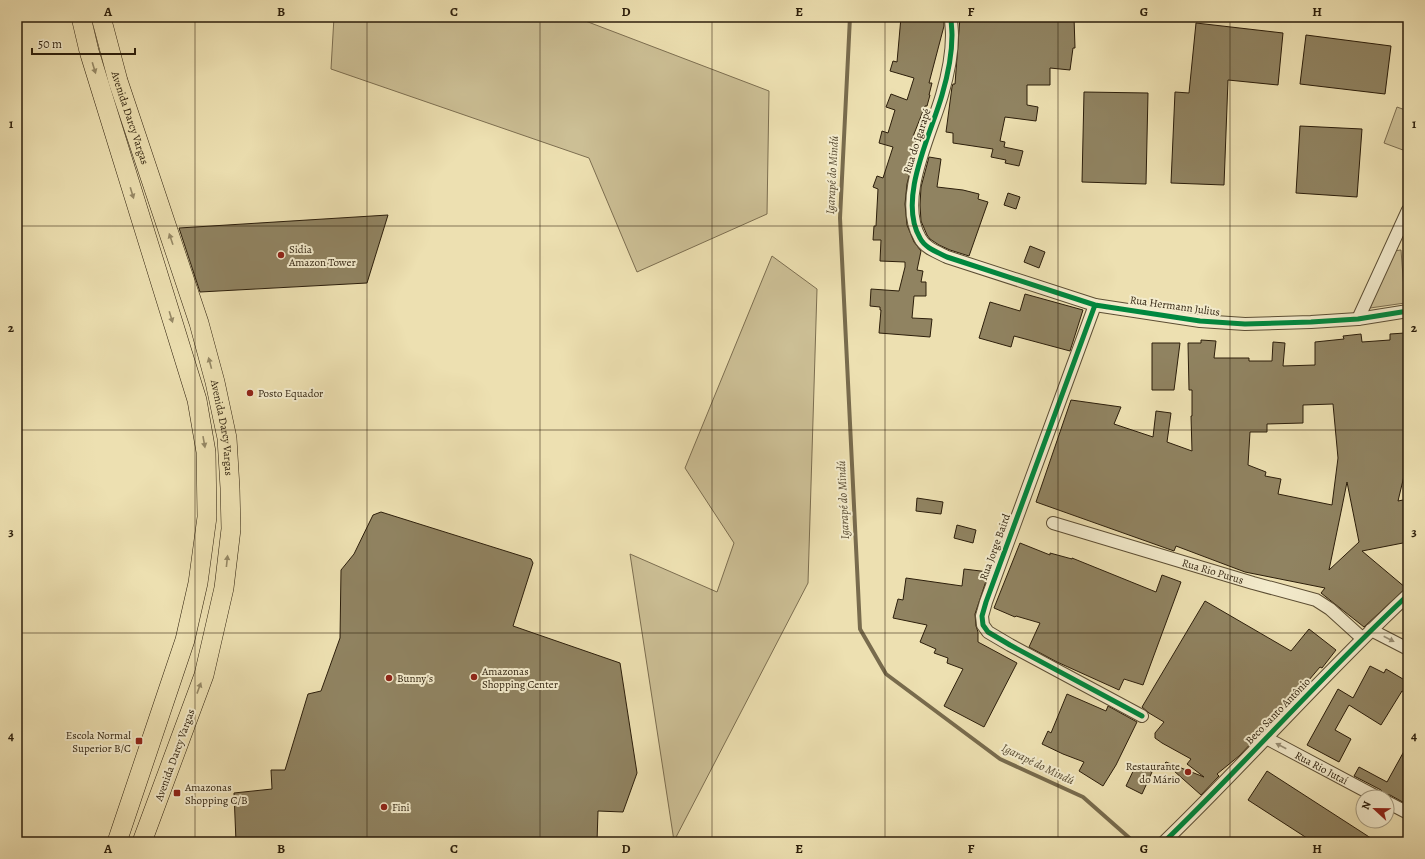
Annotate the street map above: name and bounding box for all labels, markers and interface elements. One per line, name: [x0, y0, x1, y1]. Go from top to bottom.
text: A: [103, 3, 113, 20]
text: B: [277, 3, 285, 20]
text: C: [450, 3, 458, 20]
text: D: [621, 3, 631, 20]
text: E: [795, 3, 803, 20]
text: F: [968, 3, 975, 20]
text: G: [1140, 3, 1148, 20]
text: H: [1312, 3, 1322, 20]
scale bar: [32, 30, 135, 56]
text: 50 m: [38, 36, 62, 52]
one-way arrow: [91, 63, 97, 75]
street label: Avenida Darcy Vargas: [108, 69, 153, 166]
street label: Rua do Igarapé: [899, 107, 935, 175]
text: 1: [9, 115, 14, 132]
text: 1: [1412, 115, 1417, 132]
water label: Igarapé do Mindú: [822, 135, 842, 215]
one-way arrow: [130, 187, 136, 199]
one-way arrow: [167, 233, 173, 245]
place label: Sidia Amazon Tower: [288, 242, 356, 270]
marker: Sidia Amazon Tower: [276, 250, 286, 260]
street label: Rua Hermann Julius: [1129, 292, 1221, 320]
one-way arrow: [168, 311, 174, 323]
text: 2: [8, 319, 15, 336]
text: 2: [1411, 319, 1418, 336]
one-way arrow: [207, 357, 213, 369]
street label: Avenida Darcy Vargas: [207, 377, 237, 476]
place label: Posto Equador: [258, 386, 323, 401]
marker: Posto Equador: [245, 388, 255, 398]
one-way arrow: [201, 436, 207, 448]
water label: Igarapé do Mindú: [833, 460, 853, 540]
street label: Rua Jorge Baird: [976, 512, 1014, 582]
text: 3: [8, 523, 14, 540]
text: 3: [1411, 523, 1417, 540]
one-way arrow: [224, 555, 230, 567]
street label: Rua Rio Purus: [1180, 555, 1246, 587]
one-way arrow: [1384, 636, 1395, 643]
place label: Amazonas Shopping Center: [481, 664, 558, 692]
place label: Bunny's: [397, 671, 433, 686]
marker: Amazonas Shopping Center: [469, 672, 479, 682]
marker: Bunny's: [384, 673, 394, 683]
street label: Beco Santo Antônio: [1242, 674, 1314, 748]
one-way arrow: [197, 681, 203, 693]
street label: Avenida Darcy Vargas: [151, 707, 199, 804]
text: 4: [8, 727, 14, 744]
text: 4: [1411, 727, 1417, 744]
place label: Escola Normal Superior B/C: [66, 728, 131, 756]
marker: Escola Normal Superior B/C: [134, 736, 144, 746]
water label: Igarapé do Mindú: [999, 740, 1077, 789]
one-way arrow: [1275, 743, 1287, 749]
street label: Rua Rio Jutaí: [1292, 747, 1351, 788]
place label: Restaurante do Mário: [1126, 759, 1181, 787]
marker: Restaurante do Mário: [1183, 767, 1193, 777]
place label: Amazonas Shopping C/B: [184, 780, 248, 808]
marker: Amazonas Shopping C/B: [172, 788, 182, 798]
north arrow: [1355, 789, 1395, 829]
text: N: [1358, 799, 1375, 812]
place label: Fini: [392, 800, 410, 815]
marker: Fini: [379, 802, 389, 812]
text: A: [103, 840, 113, 857]
text: B: [277, 840, 285, 857]
text: C: [450, 840, 458, 857]
text: D: [621, 840, 631, 857]
text: E: [795, 840, 803, 857]
text: F: [968, 840, 975, 857]
text: G: [1140, 840, 1148, 857]
text: H: [1312, 840, 1322, 857]

